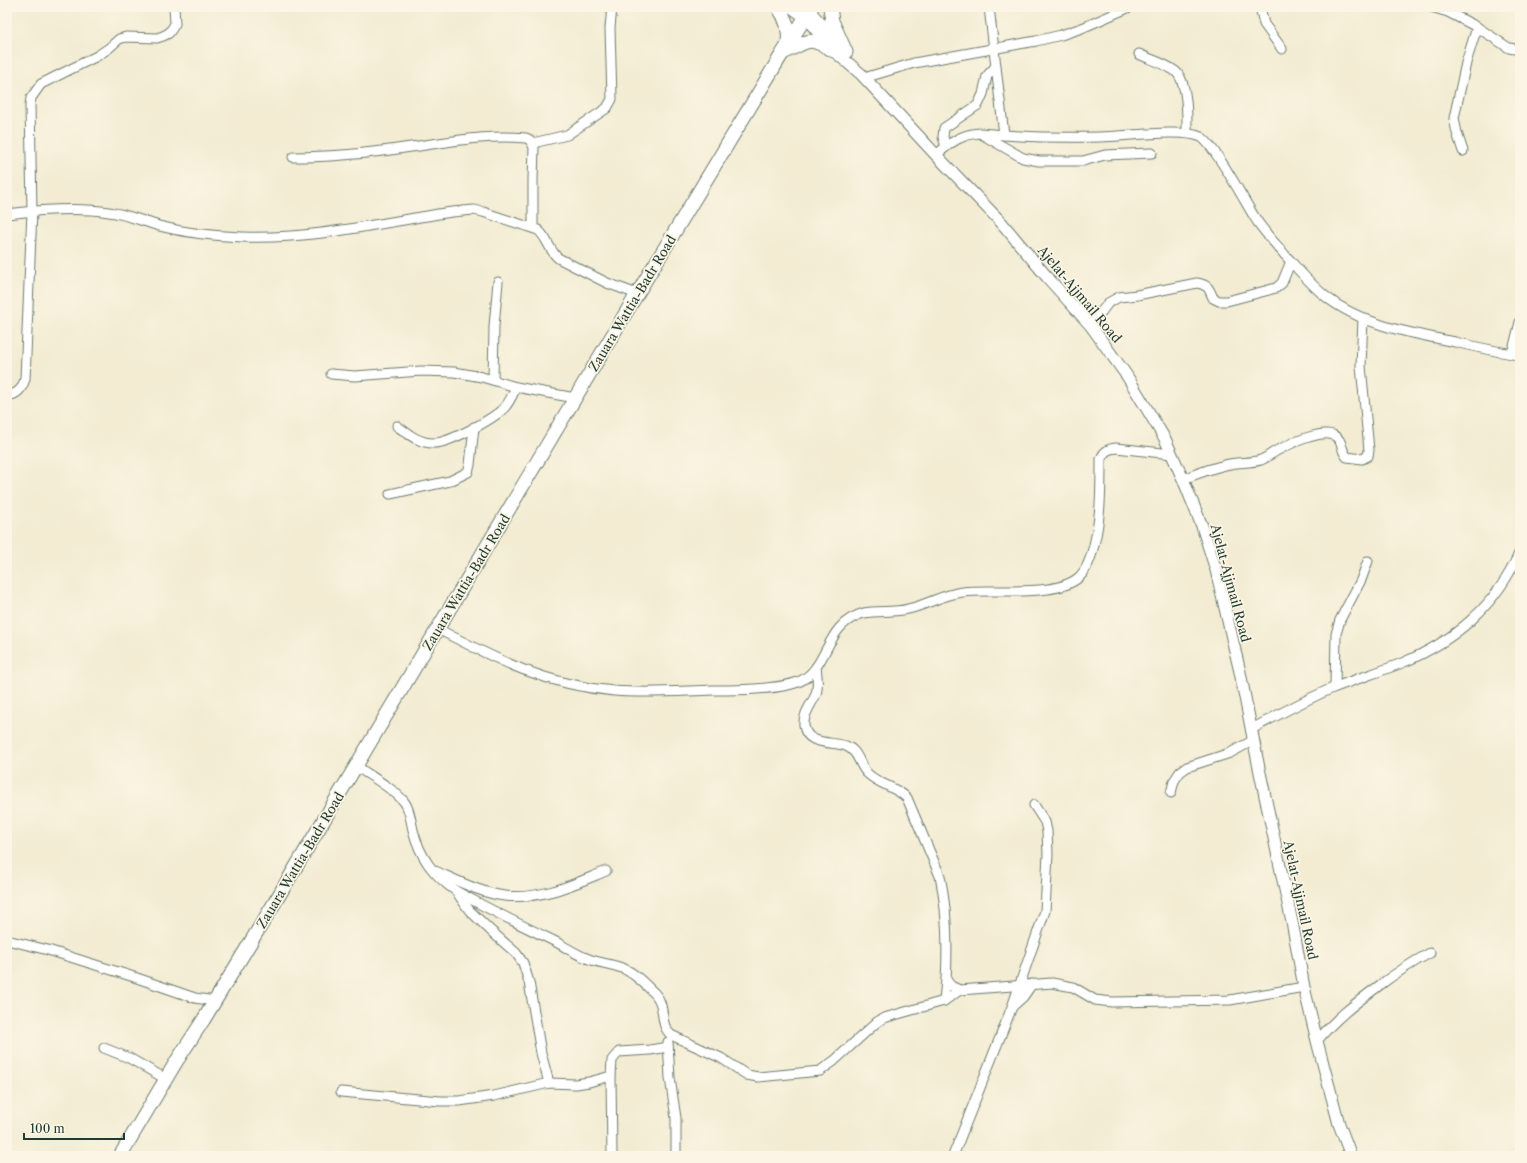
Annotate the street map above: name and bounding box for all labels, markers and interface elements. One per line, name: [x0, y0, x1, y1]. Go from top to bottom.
street label: Zauara Wattia-Badr Road: [585, 232, 679, 374]
street label: Ajelat-Ajjmail Road: [1034, 242, 1125, 346]
street label: Zauara Wattia-Badr Road: [419, 511, 513, 653]
street label: Ajelat-Ajjmail Road: [1207, 521, 1254, 644]
street label: Zauara Wattia-Badr Road: [253, 789, 347, 931]
street label: Ajelat-Ajjmail Road: [1280, 838, 1321, 961]
scale bar: [24, 1115, 124, 1141]
text: 100 m: [30, 1121, 65, 1136]

